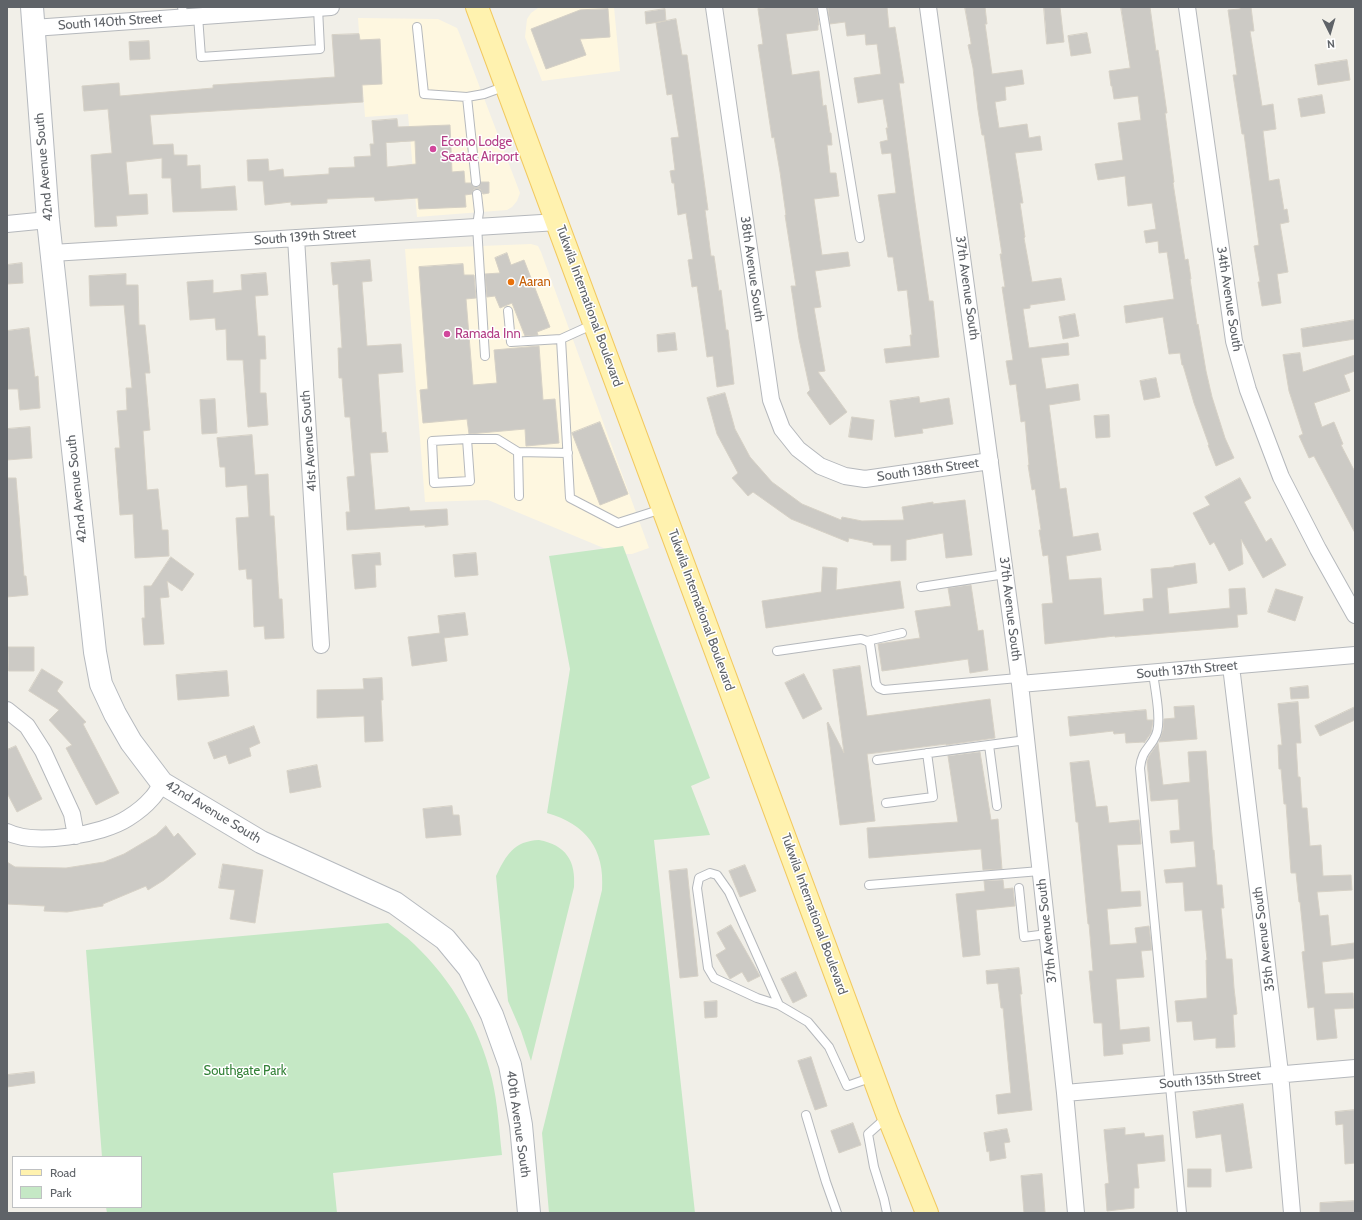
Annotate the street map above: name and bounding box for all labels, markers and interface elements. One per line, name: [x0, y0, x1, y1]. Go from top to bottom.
street label: South 140th Street: [57, 11, 163, 33]
north arrow: [1310, 12, 1350, 52]
text: N: [1327, 37, 1336, 51]
street label: 42nd Avenue South: [31, 112, 57, 222]
place label: Econo Lodge Seatac Airport: [441, 134, 519, 165]
marker: Econo Lodge Seatac Airport: [428, 144, 438, 154]
street label: 38th Avenue South: [737, 215, 767, 323]
street label: Tukwila International Boulevard: [553, 223, 625, 389]
street label: South 139th Street: [253, 226, 357, 248]
street label: 37th Avenue South: [952, 235, 982, 341]
street label: 34th Avenue South: [1213, 245, 1245, 353]
place label: Aaran: [519, 274, 551, 290]
marker: Aaran: [506, 277, 516, 287]
place label: Ramada Inn: [455, 326, 521, 342]
marker: Ramada Inn: [442, 329, 452, 339]
street label: 41st Avenue South: [298, 390, 320, 492]
street label: 42nd Avenue South: [64, 434, 90, 544]
street label: South 138th Street: [876, 455, 980, 485]
street label: Tukwila International Boulevard: [665, 527, 737, 693]
street label: 37th Avenue South: [996, 556, 1024, 662]
street label: South 137th Street: [1136, 658, 1238, 682]
street label: 42nd Avenue South: [162, 777, 264, 847]
street label: Tukwila International Boulevard: [778, 831, 850, 997]
street label: 37th Avenue South: [1034, 878, 1060, 984]
street label: 35th Avenue South: [1250, 886, 1278, 992]
park label: Southgate Park: [204, 1063, 286, 1079]
street label: South 135th Street: [1159, 1068, 1261, 1092]
street label: 40th Avenue South: [503, 1069, 533, 1179]
legend: [12, 1156, 142, 1208]
text: Road: [50, 1165, 76, 1180]
text: Park: [50, 1185, 72, 1200]

